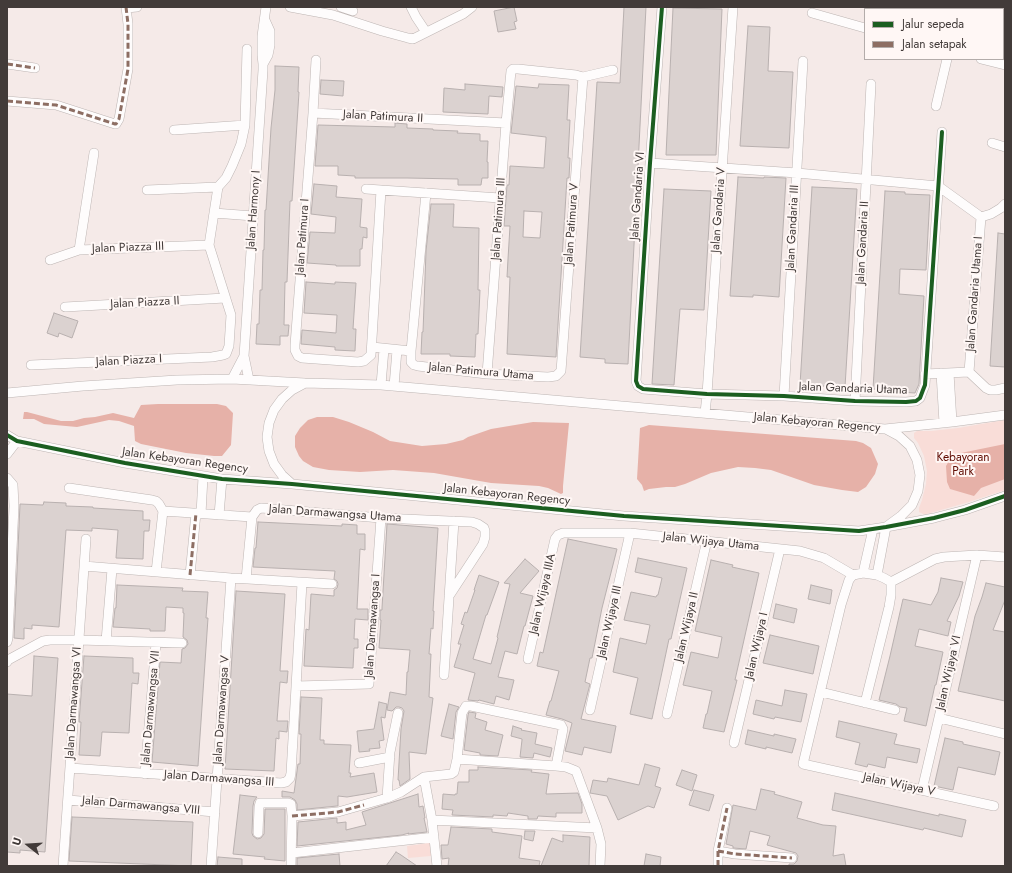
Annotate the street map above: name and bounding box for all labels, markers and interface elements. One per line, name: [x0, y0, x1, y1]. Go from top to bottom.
legend: [864, 8, 1004, 60]
text: Jalur sepeda: [902, 15, 964, 33]
text: Jalan setapak: [902, 35, 967, 53]
street label: Jalan Patimura II: [343, 108, 423, 126]
street label: Jalan Gandaria VI: [628, 151, 648, 241]
street label: Jalan Gandaria V: [709, 167, 729, 253]
street label: Jalan Harmony I: [244, 170, 264, 250]
street label: Jalan Patimura III: [489, 177, 509, 261]
street label: Jalan Patimura V: [562, 183, 582, 265]
street label: Jalan Gandaria III: [784, 184, 802, 272]
street label: Jalan Patimura I: [293, 198, 313, 276]
street label: Jalan Gandaria II: [854, 201, 872, 285]
street label: Jalan Gandaria Utama I: [964, 236, 986, 352]
street label: Jalan Piazza III: [92, 240, 164, 256]
street label: Jalan Piazza II: [110, 294, 180, 312]
street label: Jalan Piazza I: [96, 352, 162, 370]
street label: Jalan Patimura Utama: [428, 360, 534, 384]
street label: Jalan Gandaria Utama: [798, 380, 908, 398]
street label: Jalan Kebayoran Regency: [753, 410, 881, 436]
street label: Jalan Kebayoran Regency: [121, 445, 249, 477]
park label: Kebayoran Park: [937, 451, 989, 479]
street label: Jalan Kebayoran Regency: [443, 481, 571, 509]
street label: Jalan Darmawangsa Utama: [268, 502, 402, 526]
street label: Jalan Wijaya Utama: [662, 530, 760, 554]
street label: Jalan Wijaya IIIA: [527, 552, 559, 636]
street label: Jalan Darmawangsa I: [362, 573, 384, 679]
street label: Jalan Wijaya III: [595, 584, 625, 660]
street label: Jalan Wijaya II: [672, 591, 702, 663]
street label: Jalan Wijaya I: [742, 611, 772, 681]
street label: Jalan Wijaya VI: [933, 634, 965, 712]
street label: Jalan Darmawangsa VI: [63, 646, 85, 760]
street label: Jalan Darmawangsa VII: [139, 650, 163, 766]
street label: Jalan Darmawangsa V: [211, 655, 233, 765]
street label: Jalan Darmawangsa III: [163, 768, 275, 790]
street label: Jalan Wijaya V: [862, 770, 936, 800]
street label: Jalan Darmawangsa VIII: [81, 794, 201, 818]
north arrow: [8, 825, 48, 865]
text: U: [8, 835, 25, 848]

